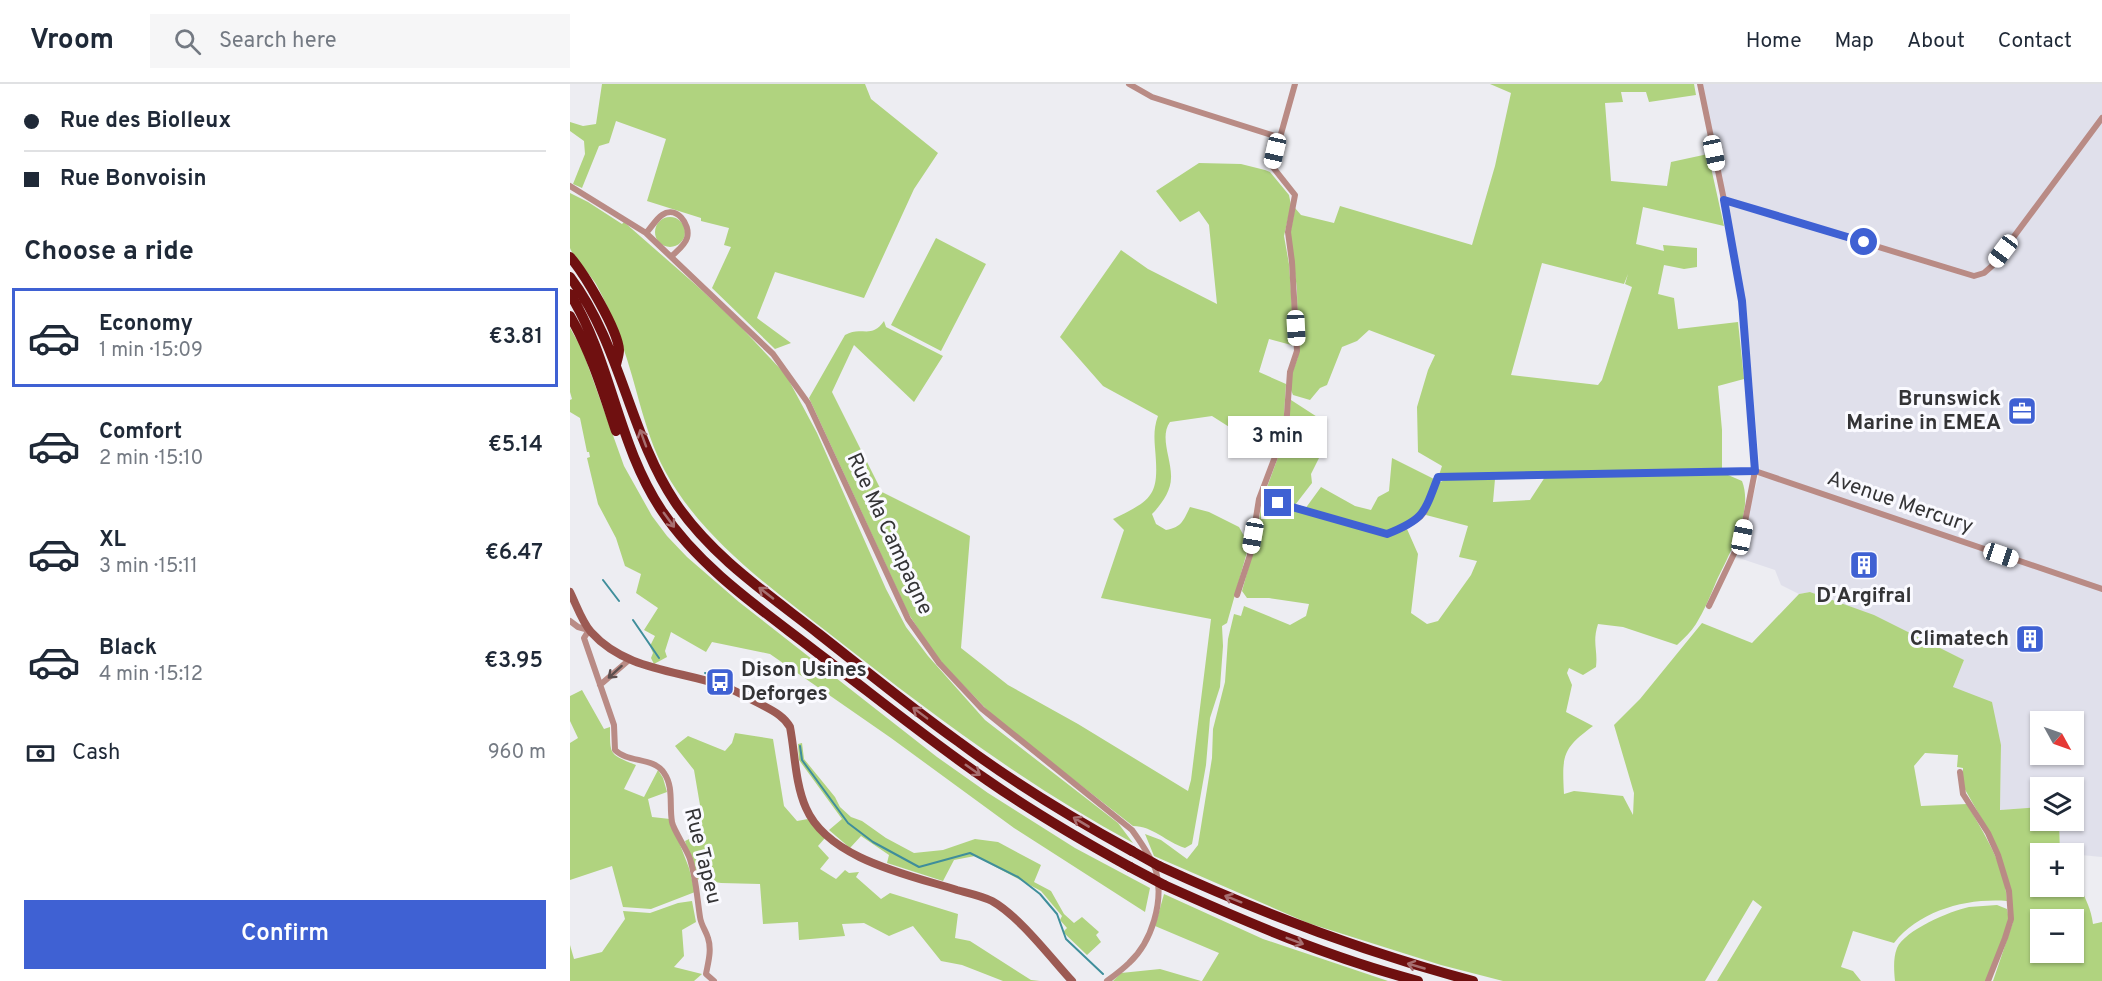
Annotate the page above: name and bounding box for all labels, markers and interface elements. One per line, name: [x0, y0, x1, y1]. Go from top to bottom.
search box: [150, 14, 570, 68]
text: Vroom: [30, 23, 114, 59]
icon: search: [171, 25, 204, 58]
text: Search here: [219, 28, 337, 55]
text: Home: [1746, 28, 1802, 55]
text: Map: [1835, 28, 1874, 55]
text: About: [1907, 28, 1965, 55]
text: Contact: [1998, 28, 2072, 55]
text: Rue des Biolleux: [60, 108, 231, 135]
car: [1262, 131, 1288, 171]
car: [1701, 134, 1727, 172]
text: Rue Bonvoisin: [60, 166, 207, 193]
route start: [1850, 228, 1877, 255]
car: [1985, 231, 2021, 271]
text: Choose a ride: [24, 235, 194, 269]
car: [1286, 310, 1306, 346]
icon: car: [27, 311, 81, 365]
text: Economy: [99, 311, 193, 338]
text: €3.81: [489, 324, 543, 351]
text: 1 min · 15:09: [99, 338, 203, 364]
place label: Brunswick Marine in EMEA: [1846, 386, 2001, 437]
office icon: Brunswick Marine in EMEA: [2006, 395, 2038, 427]
callout: 3 min: [1228, 416, 1328, 458]
icon: car: [27, 419, 81, 473]
text: Comfort: [99, 419, 182, 446]
text: 3 min: [1252, 424, 1303, 450]
one-way arrow: [636, 429, 647, 448]
text: €5.14: [488, 432, 543, 459]
text: 2 min · 15:10: [99, 446, 203, 472]
street label: Rue Ma Campagne: [840, 449, 938, 619]
street label: Avenue Mercury: [1823, 465, 1977, 541]
route end: [1264, 489, 1291, 516]
one-way arrow: [663, 512, 675, 528]
car: [1241, 517, 1265, 555]
car: [1730, 518, 1754, 556]
icon: car: [27, 527, 81, 581]
text: XL: [99, 527, 126, 554]
text: €6.47: [485, 540, 543, 567]
car: [1981, 541, 2021, 569]
building icon: D'Argifral: [1848, 549, 1880, 581]
text: 3 min · 15:11: [99, 554, 198, 580]
place label: D'Argifral: [1816, 583, 1912, 610]
one-way arrow: [758, 586, 774, 599]
building icon: Climatech: [2014, 623, 2046, 655]
place label: Climatech: [1910, 626, 2009, 653]
icon: car: [27, 635, 81, 689]
text: Black: [99, 635, 157, 662]
text: €3.95: [484, 648, 543, 675]
place label: Dison Usines Deforges: [741, 657, 867, 708]
text: 4 min · 15:12: [99, 662, 203, 688]
one-way arrow: [607, 665, 622, 679]
bus stop icon: Dison Usines Deforges: [704, 666, 736, 698]
one-way arrow: [912, 706, 928, 719]
north arrow: [2030, 711, 2084, 765]
map controls: [2030, 711, 2084, 963]
icon: cash: [24, 737, 57, 770]
text: Cash: [72, 740, 121, 767]
text: 960 m: [488, 740, 546, 766]
one-way arrow: [964, 764, 980, 776]
button: layers: [2030, 777, 2084, 831]
street label: Rue Tapeu: [677, 805, 727, 907]
one-way arrow: [1073, 816, 1090, 828]
button: +: [2030, 843, 2084, 897]
one-way arrow: [1224, 893, 1243, 904]
button: Confirm: [24, 900, 546, 969]
button: −: [2030, 909, 2084, 963]
one-way arrow: [1285, 936, 1304, 947]
one-way arrow: [1407, 960, 1426, 971]

